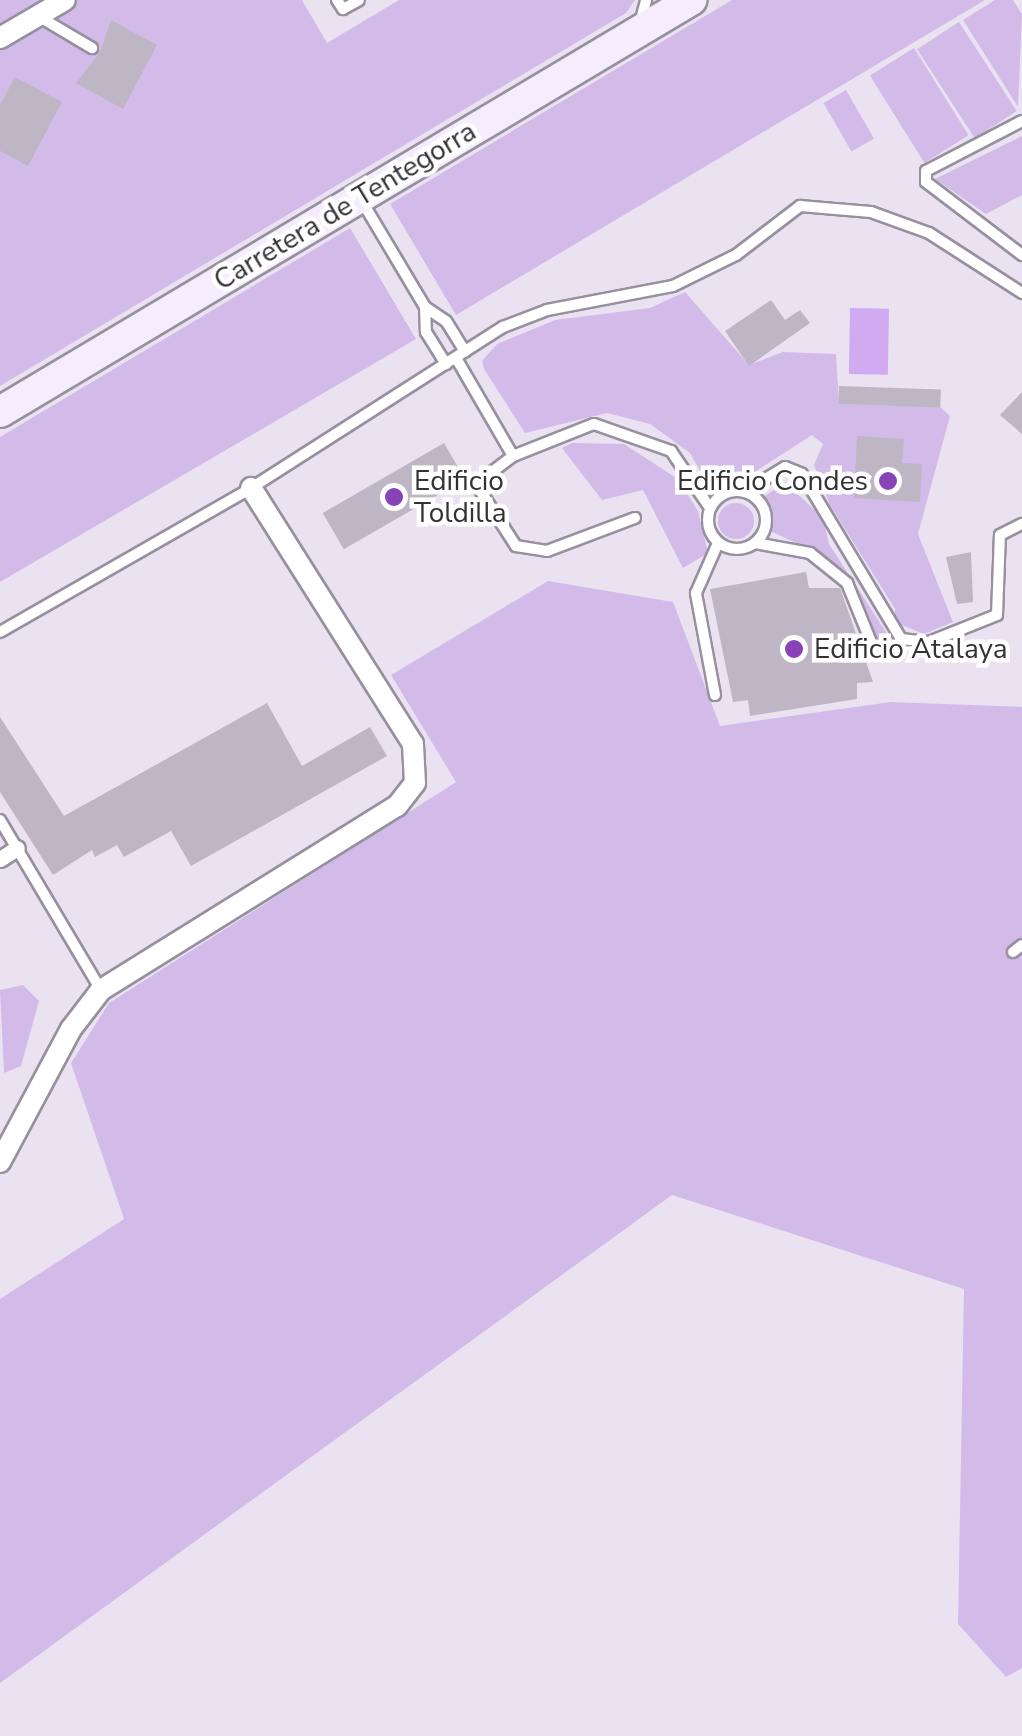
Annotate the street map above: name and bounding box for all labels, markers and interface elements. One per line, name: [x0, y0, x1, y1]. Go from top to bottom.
street label: Carretera de Tentegorra: [208, 114, 482, 298]
place label: Edificio Toldilla: [414, 464, 507, 530]
place label: Edificio Condes: [677, 464, 868, 498]
marker: Edificio Condes: [877, 470, 899, 492]
marker: Edificio Toldilla: [383, 486, 405, 508]
place label: Edificio Atalaya: [814, 632, 1008, 666]
marker: Edificio Atalaya: [783, 638, 805, 660]

